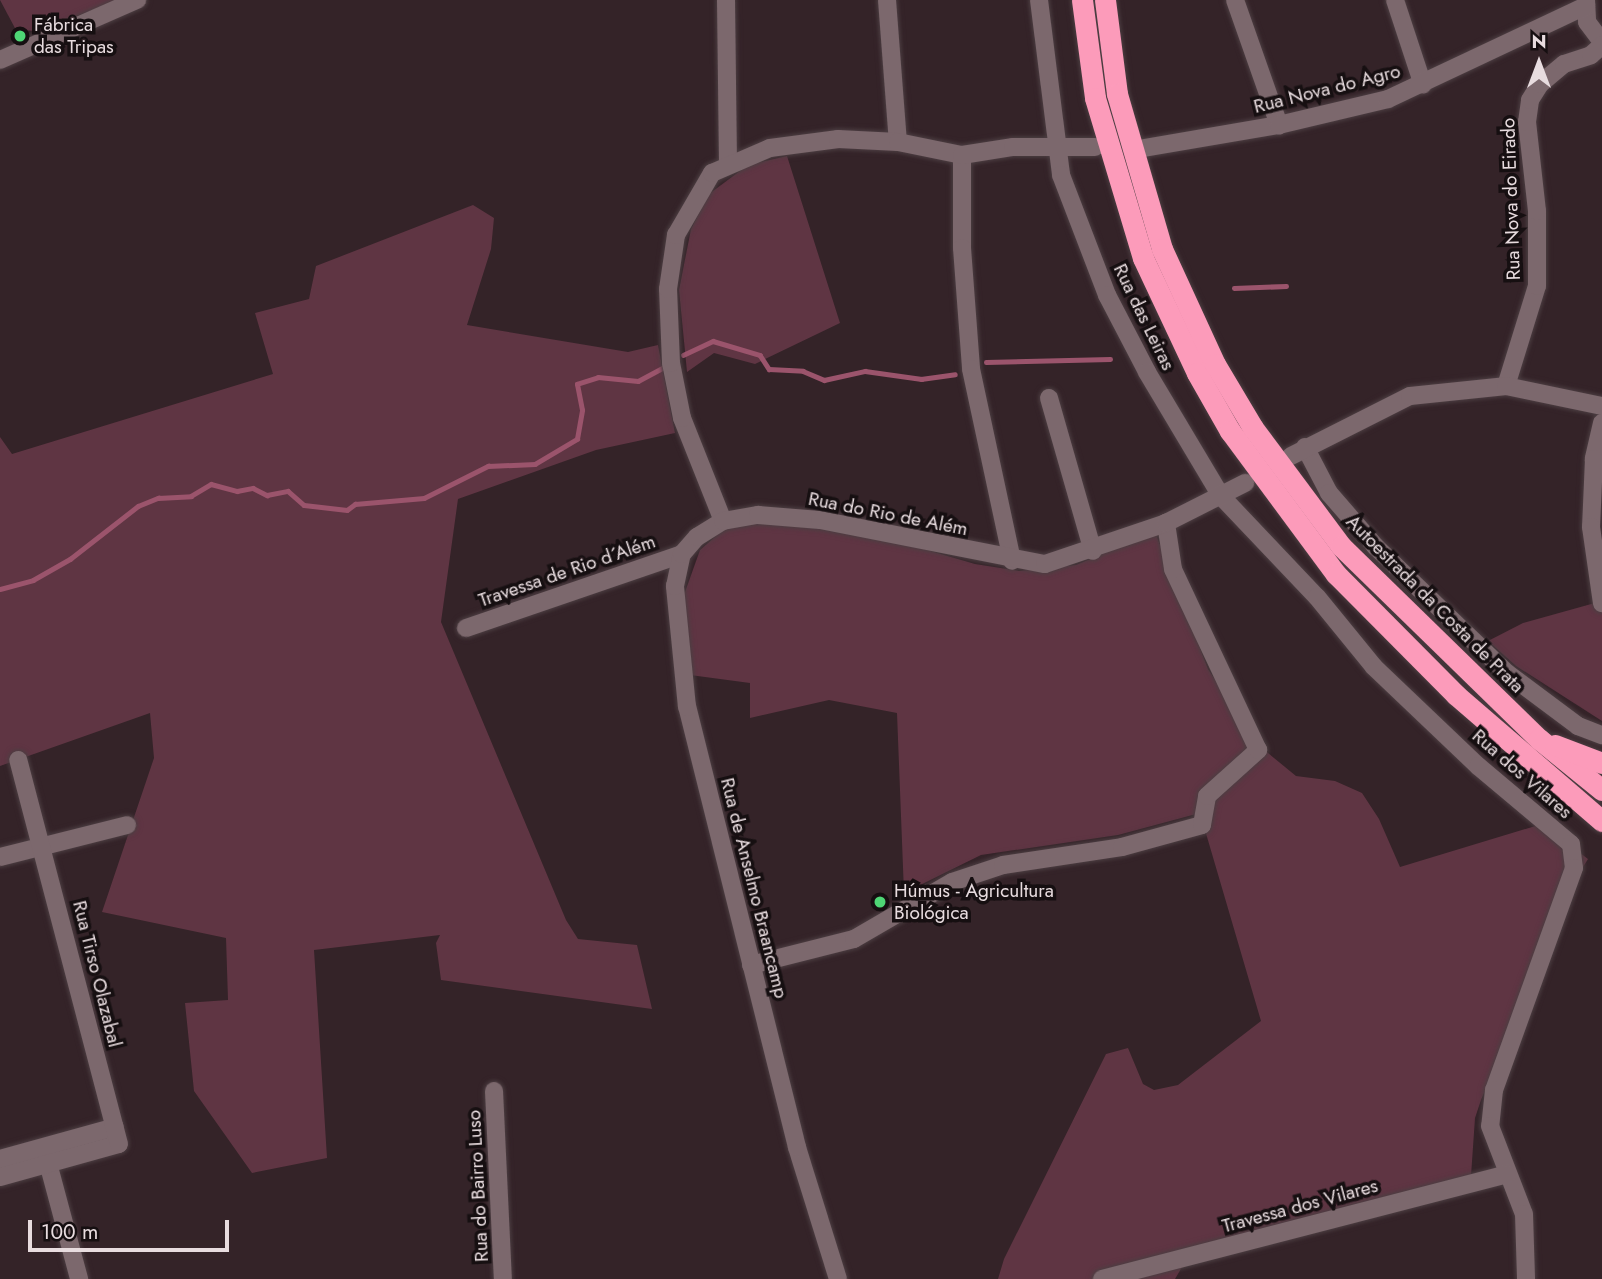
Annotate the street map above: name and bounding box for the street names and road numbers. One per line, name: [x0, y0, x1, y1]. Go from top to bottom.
street label: Rua Nova do Agro: [1251, 60, 1403, 118]
street label: Rua Nova do Eirado: [1497, 117, 1525, 281]
street label: Rua das Leiras: [1108, 260, 1180, 374]
street label: Rua do Rio de Além: [806, 487, 970, 541]
street label: Autoestrada da Costa de Prata: [1341, 510, 1529, 698]
street label: Travessa de Rio d´Além: [476, 530, 658, 612]
street label: Rua dos Vilares: [1467, 724, 1577, 824]
street label: Rua de Anselmo Braancamp: [716, 775, 792, 1001]
street label: Rua Tirso Olazabal: [68, 898, 126, 1050]
street label: Rua do Bairro Luso: [463, 1109, 493, 1263]
street label: Travessa dos Vilares: [1220, 1174, 1380, 1238]

